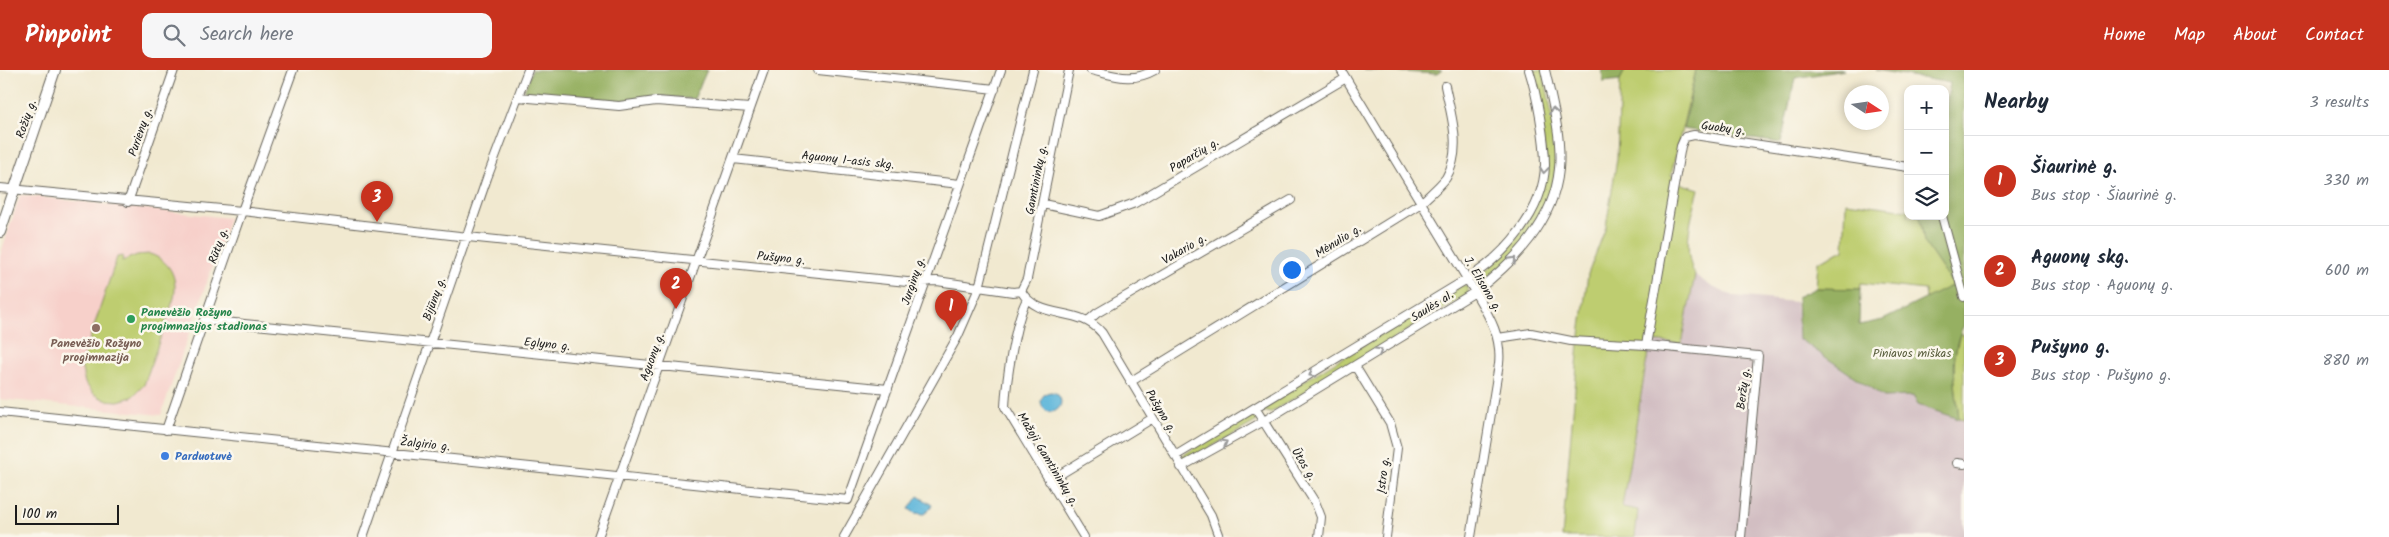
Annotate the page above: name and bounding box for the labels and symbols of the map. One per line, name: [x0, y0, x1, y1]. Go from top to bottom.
north arrow: [1844, 85, 1889, 130]
street label: Rožių g.: [11, 97, 42, 141]
street label: Purienų g.: [123, 105, 158, 159]
one-way arrow: [1548, 107, 1559, 115]
street label: Guobų g.: [1700, 116, 1746, 141]
street label: Paparčių g.: [1166, 133, 1223, 178]
street label: Gamtininkų g.: [1020, 144, 1053, 216]
street label: Aguonų 1-asis skg.: [801, 146, 895, 175]
one-way arrow: [1538, 166, 1549, 174]
pin: 3: [361, 181, 393, 222]
street label: Mėnulio g.: [1311, 220, 1365, 263]
street label: Rūtų g.: [204, 226, 233, 267]
street label: Vakario g.: [1158, 229, 1210, 270]
street label: Pušyno g.: [756, 247, 806, 270]
street label: J. Elisono g.: [1459, 253, 1507, 316]
street label: Jurginų g.: [896, 255, 931, 308]
your location: [1279, 257, 1305, 283]
one-way arrow: [1507, 257, 1516, 266]
pin: 2: [660, 268, 692, 309]
street label: Bijūnų g.: [418, 275, 451, 323]
street label: Saulės al.: [1407, 286, 1457, 327]
pin: 1: [935, 290, 967, 331]
place label: Panevėžio Rožyno progimnazijos stadionas: [140, 303, 267, 336]
marker: Panevėžio Rožyno progimnazijos stadionas: [125, 313, 137, 325]
marker: Panevėžio Rožyno progimnazija: [90, 322, 102, 334]
street label: Aguonų g.: [635, 330, 670, 384]
street label: Eglyno g.: [523, 333, 571, 356]
place label: Panevėžio Rožyno progimnazija: [51, 334, 142, 367]
park label: Piniavos miškas: [1873, 344, 1951, 363]
one-way arrow: [1373, 348, 1382, 358]
one-way arrow: [1308, 367, 1317, 377]
street label: Beržų g.: [1732, 367, 1755, 411]
street label: Pušyno g.: [1140, 386, 1181, 437]
street label: Mažoji Gamtininkų g.: [1012, 409, 1083, 510]
street label: Žalgirio g.: [399, 432, 451, 457]
one-way arrow: [1218, 439, 1227, 449]
street label: Ūtos g.: [1286, 444, 1321, 485]
place label: Parduotuvė: [175, 447, 232, 466]
marker: Parduotuvė: [159, 450, 171, 462]
street label: Įstro g.: [1372, 456, 1395, 495]
scale bar: [15, 502, 119, 525]

